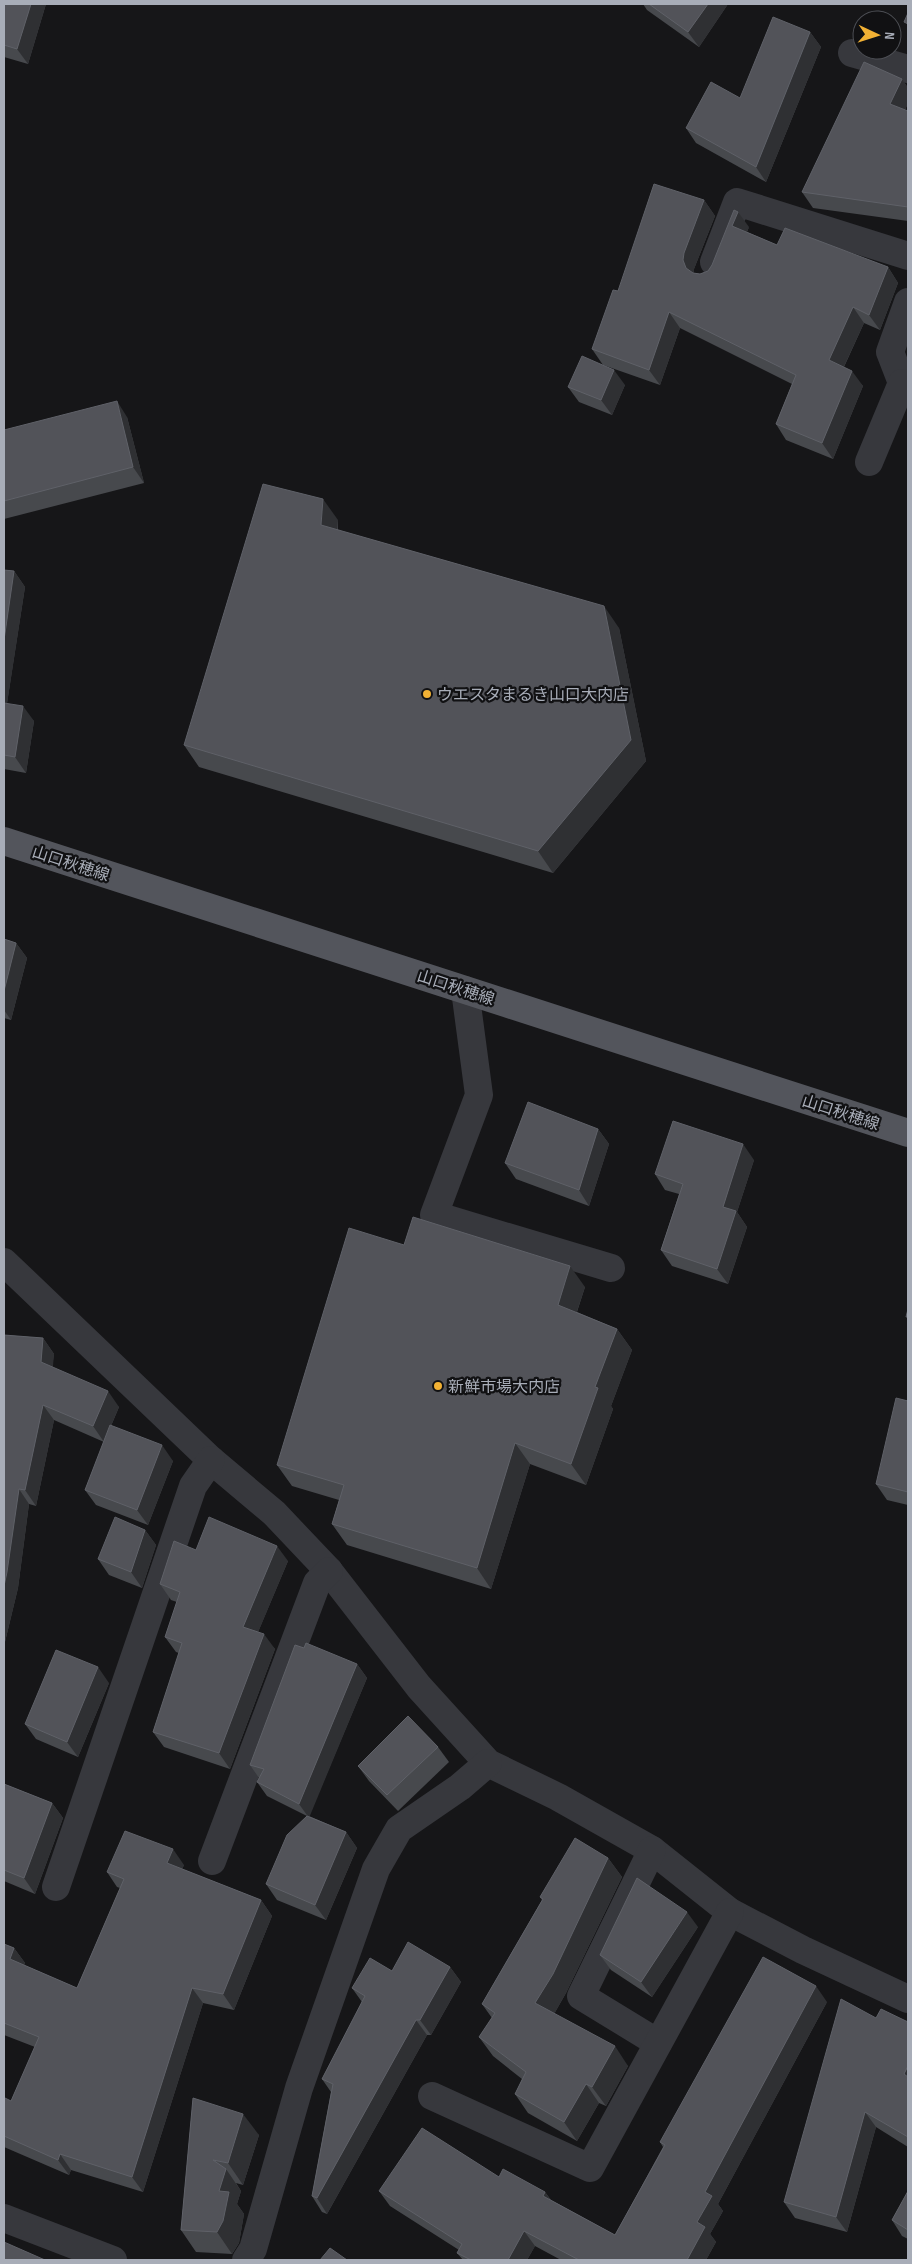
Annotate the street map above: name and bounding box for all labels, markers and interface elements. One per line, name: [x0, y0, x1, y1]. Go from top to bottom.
north arrow: [852, 10, 902, 60]
text: N: [881, 32, 898, 40]
place label: ウエスタまるき山口大内店: [437, 686, 629, 705]
marker: ウエスタまるき山口大内店: [421, 688, 433, 700]
street label: 山口秋穂線: [30, 843, 112, 886]
street label: 山口秋穂線: [415, 967, 497, 1010]
street label: 山口秋穂線: [800, 1092, 882, 1135]
place label: 新鮮市場大内店: [448, 1378, 560, 1397]
marker: 新鮮市場大内店: [432, 1380, 444, 1392]

